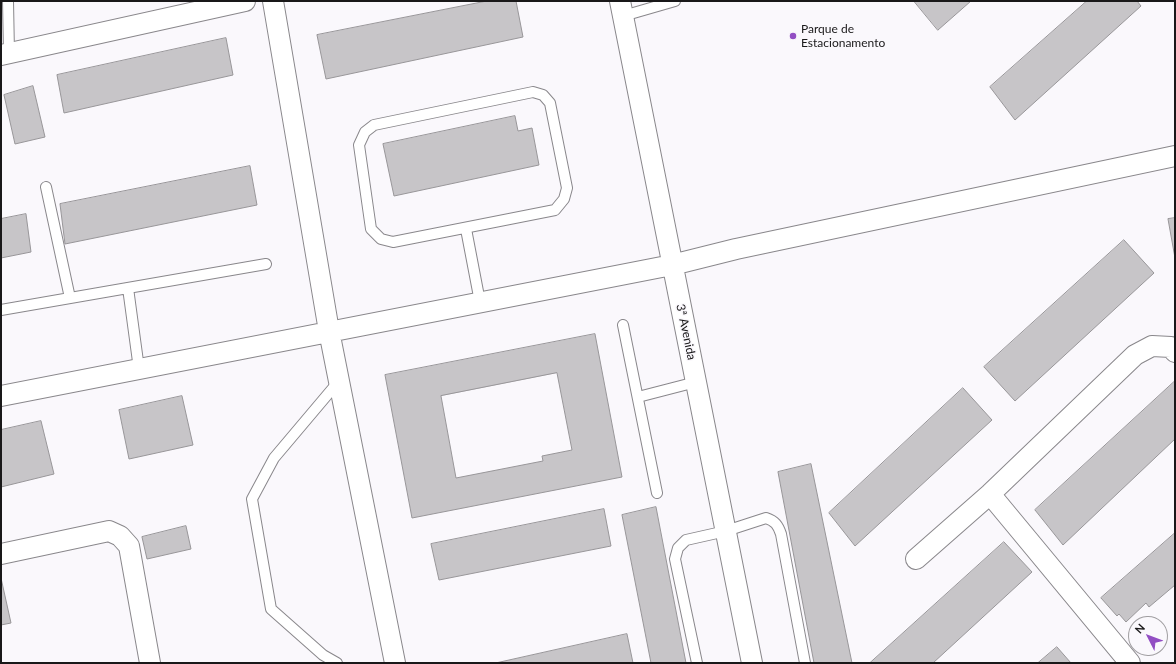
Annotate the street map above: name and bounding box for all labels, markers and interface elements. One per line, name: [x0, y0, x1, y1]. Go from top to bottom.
place label: Parque de Estacionamento: [801, 22, 885, 50]
marker: Parque de Estacionamento: [788, 31, 798, 41]
street label: 3ª Avenida: [673, 303, 699, 361]
north arrow: [1128, 616, 1168, 656]
text: N: [1132, 621, 1147, 636]

